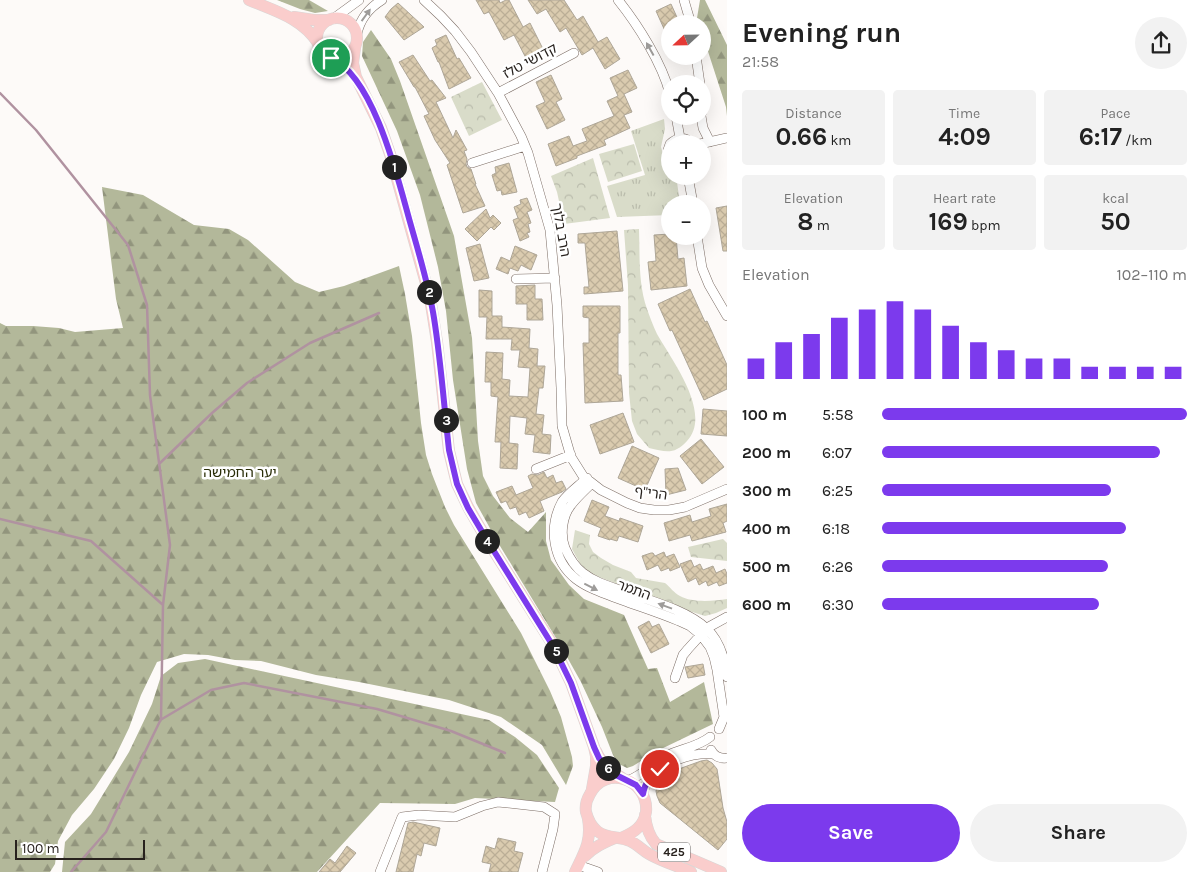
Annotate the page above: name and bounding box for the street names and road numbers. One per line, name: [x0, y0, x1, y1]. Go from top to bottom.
street label: קדושי טלז: [500, 40, 560, 82]
street label: הרב בלוך: [548, 202, 574, 258]
street label: הרי"ף: [633, 482, 669, 504]
street label: התמר: [615, 576, 653, 604]
road number: 425: [658, 842, 690, 862]

